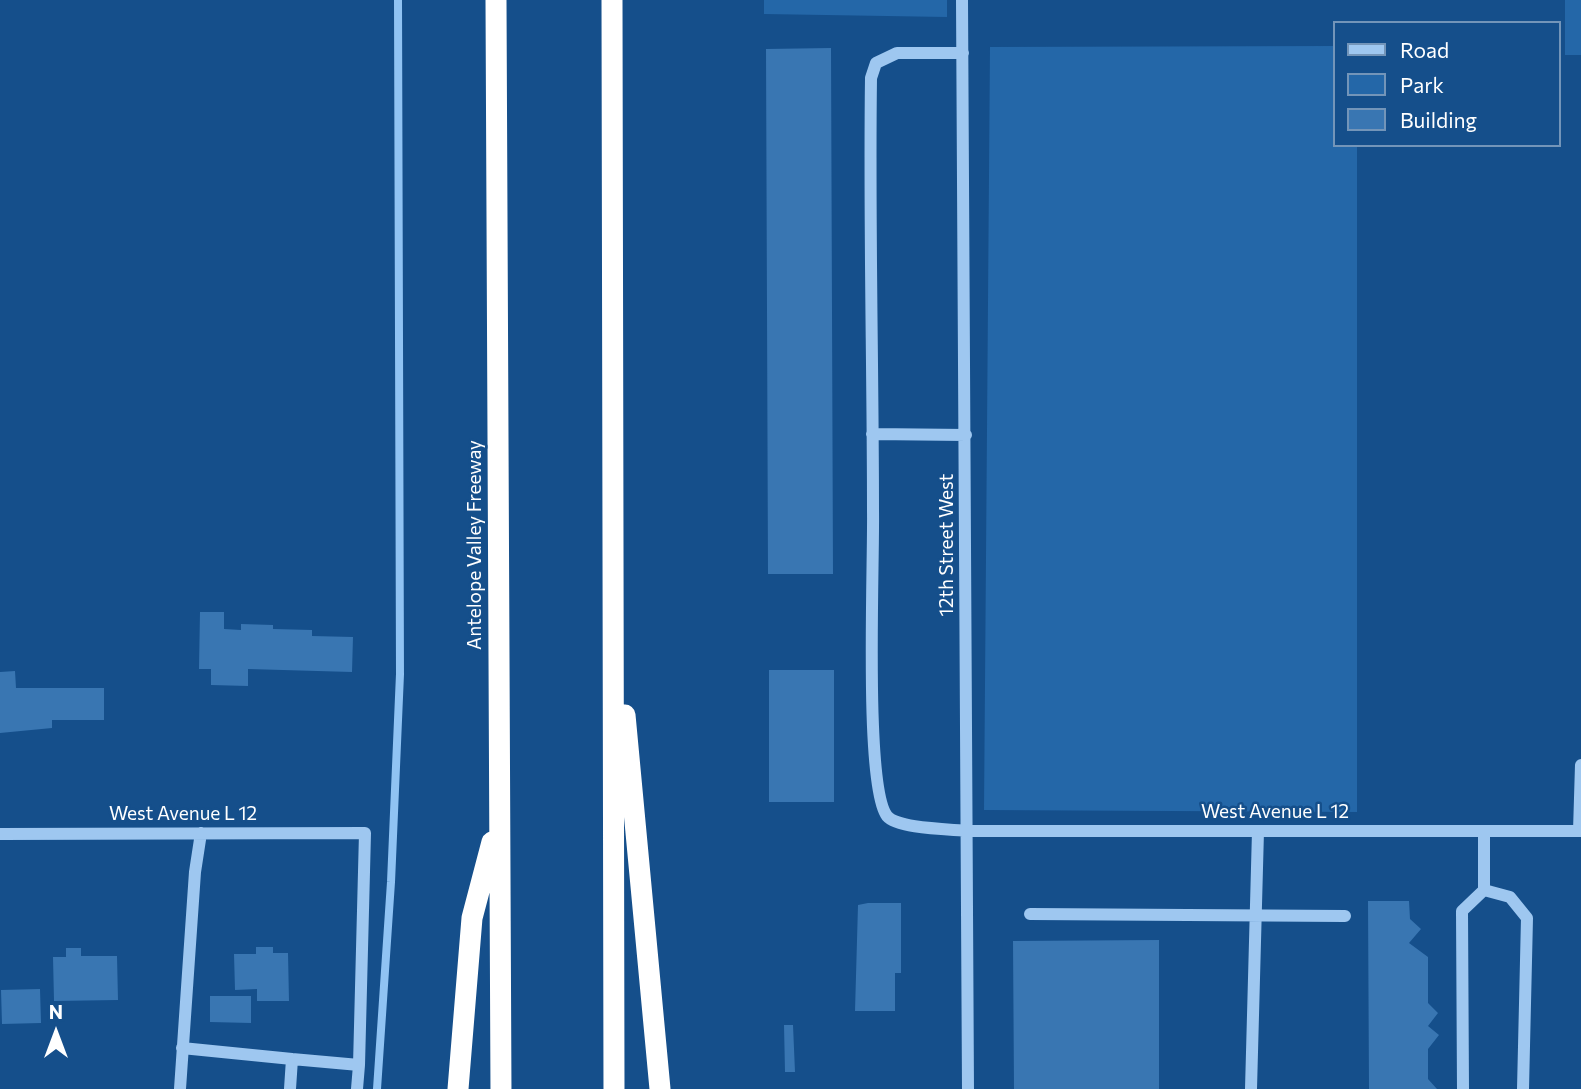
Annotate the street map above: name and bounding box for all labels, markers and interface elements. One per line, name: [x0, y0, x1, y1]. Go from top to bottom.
legend: [1332, 21, 1560, 147]
text: Road: [1400, 37, 1449, 62]
text: Park: [1400, 72, 1444, 97]
text: Building: [1400, 107, 1477, 132]
street label: Antelope Valley Freeway: [464, 440, 486, 650]
street label: 12th Street West: [936, 474, 958, 616]
street label: West Avenue L 12: [1201, 801, 1349, 823]
street label: West Avenue L 12: [109, 803, 257, 825]
north arrow: [21, 998, 91, 1068]
text: N: [49, 1000, 63, 1023]

